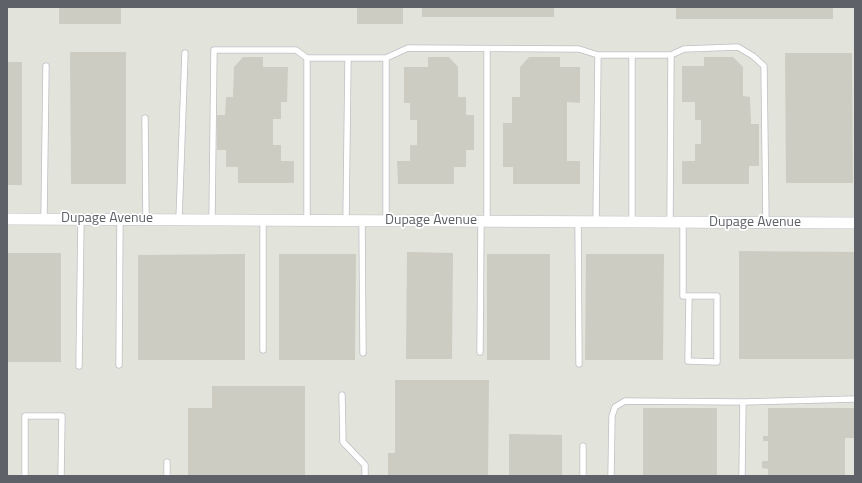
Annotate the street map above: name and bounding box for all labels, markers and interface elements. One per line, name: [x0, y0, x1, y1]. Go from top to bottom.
street label: Dupage Avenue: [61, 211, 153, 227]
street label: Dupage Avenue: [385, 213, 477, 229]
street label: Dupage Avenue: [709, 215, 801, 231]

